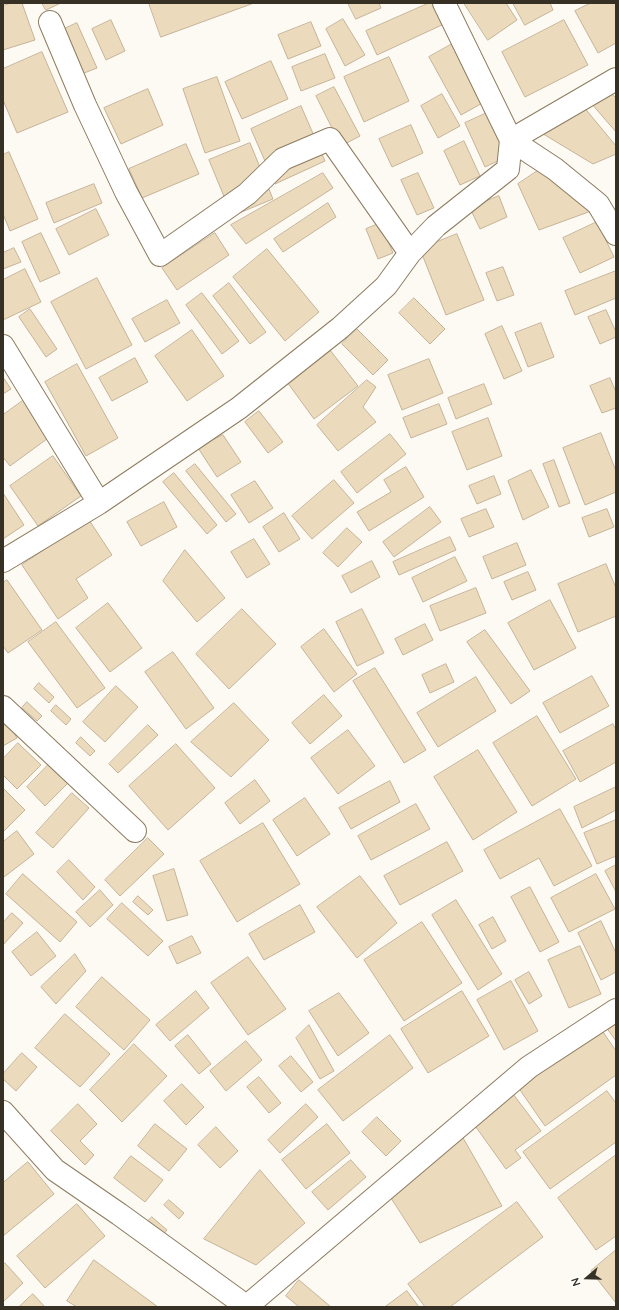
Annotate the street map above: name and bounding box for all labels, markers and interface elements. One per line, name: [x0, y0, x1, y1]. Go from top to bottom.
north arrow: [567, 1258, 607, 1298]
text: N: [568, 1276, 584, 1288]

